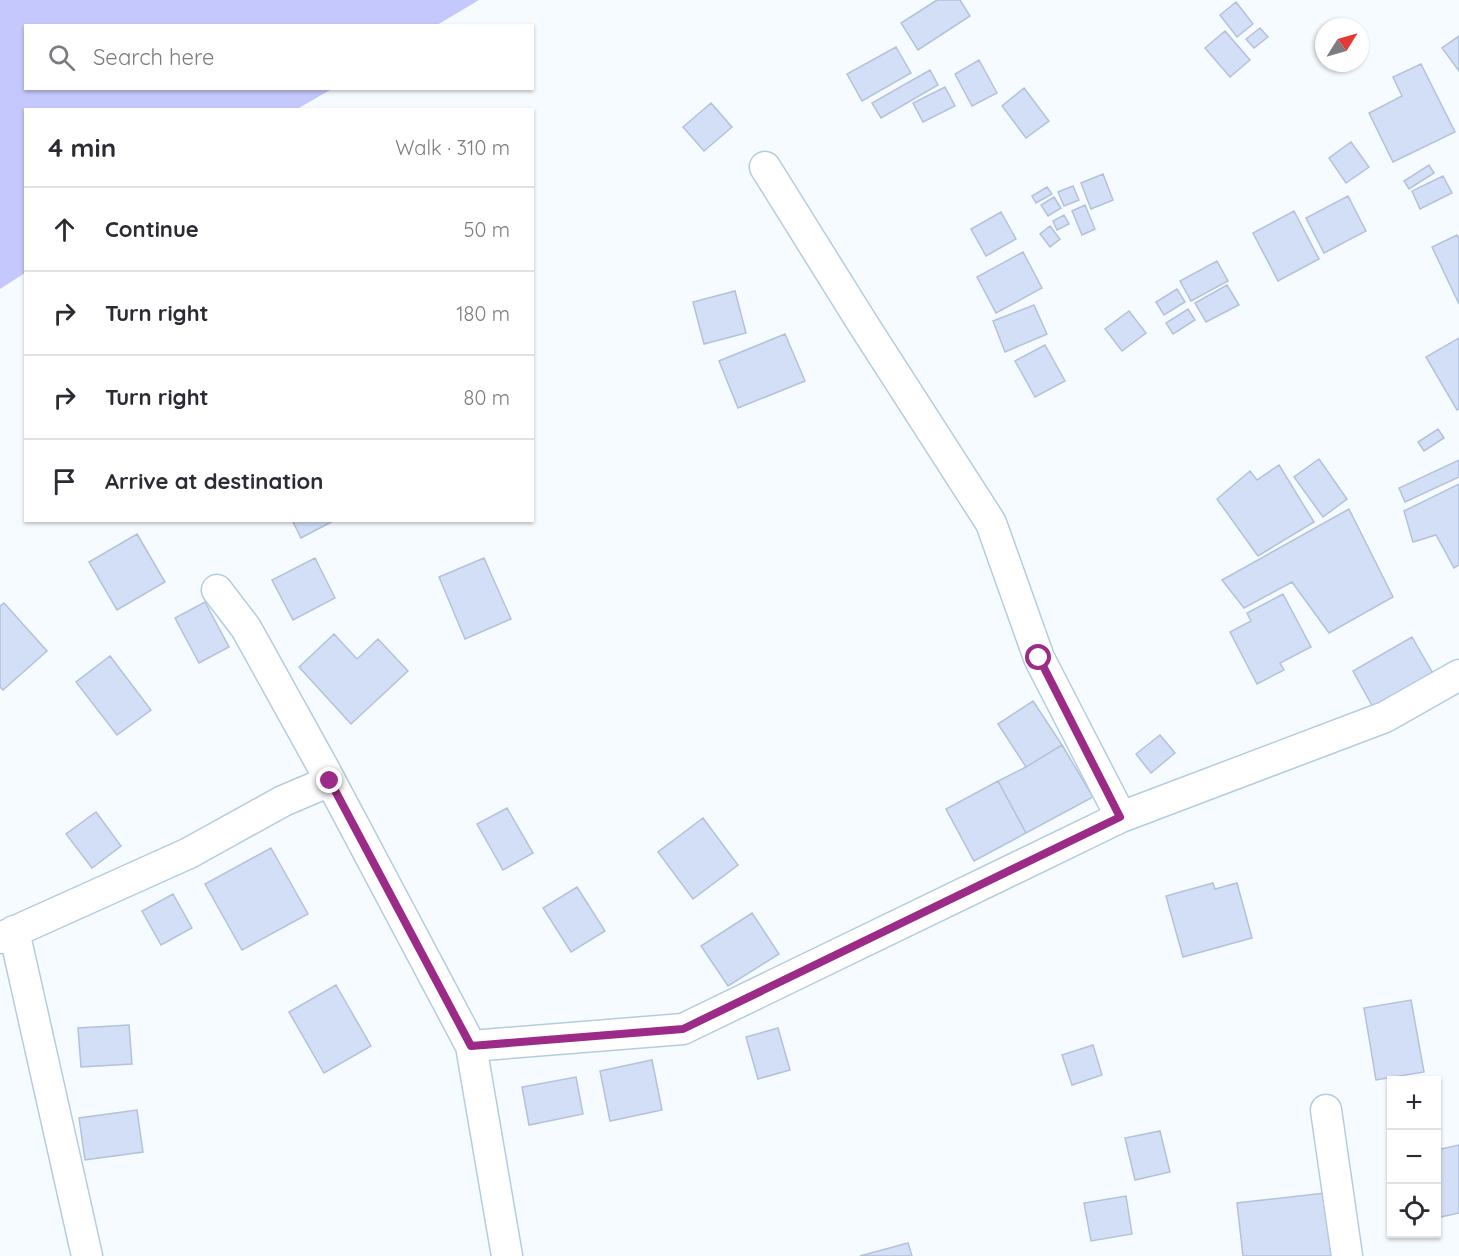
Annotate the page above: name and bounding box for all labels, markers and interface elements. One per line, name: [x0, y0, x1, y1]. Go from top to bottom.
north arrow: [1315, 18, 1369, 72]
search box: [24, 24, 534, 90]
icon: search: [45, 41, 78, 74]
text: Search here: [93, 43, 214, 71]
text: 4 min: [48, 131, 116, 164]
text: Walk · 310 m: [395, 135, 510, 160]
icon: ahead: [48, 213, 81, 246]
text: Continue: [105, 215, 199, 243]
text: 50 m: [464, 217, 510, 242]
icon: right: [48, 297, 81, 330]
text: Turn right: [105, 299, 209, 327]
text: 180 m: [456, 301, 510, 326]
icon: right: [48, 381, 81, 414]
text: Turn right: [105, 383, 209, 411]
text: 80 m: [464, 385, 510, 410]
icon: arrive: [48, 465, 81, 498]
text: Arrive at destination: [105, 467, 323, 495]
route start: [1025, 644, 1051, 670]
route end: [316, 767, 342, 793]
map controls: [1387, 1076, 1441, 1238]
button: +: [1387, 1076, 1441, 1130]
button: −: [1387, 1130, 1441, 1184]
button: locate: [1387, 1184, 1441, 1238]

